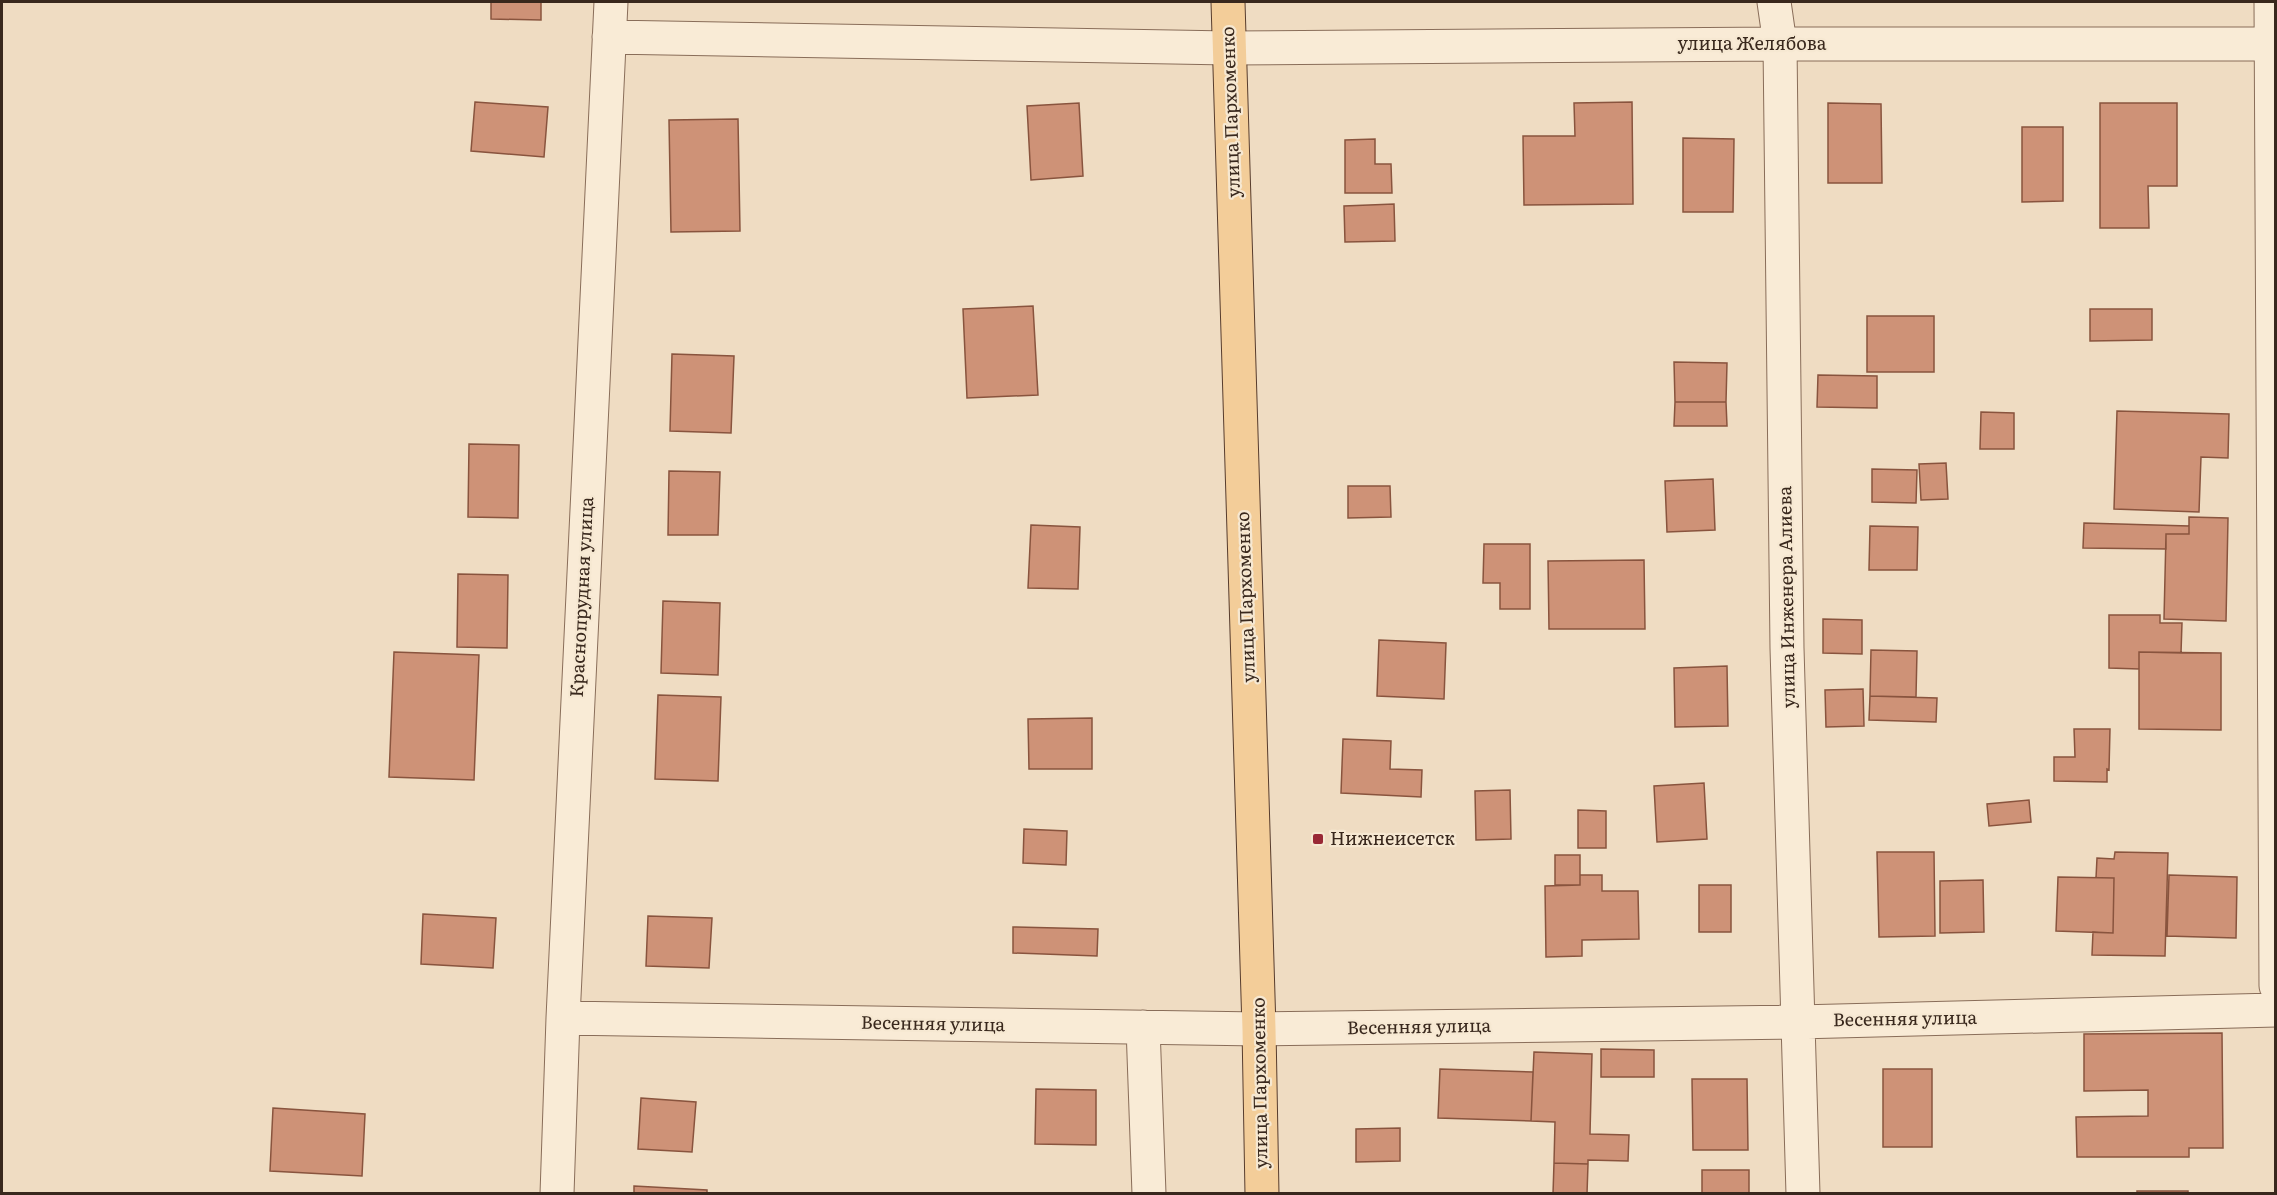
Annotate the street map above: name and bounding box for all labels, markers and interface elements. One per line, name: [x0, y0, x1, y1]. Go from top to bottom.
street label: улица Пархоменко: [1213, 26, 1246, 198]
street label: улица Желябова: [1677, 29, 1827, 56]
street label: улица Инженера Алиева: [1770, 485, 1801, 708]
street label: Краснопрудная улица: [562, 496, 599, 698]
street label: улица Пархоменко: [1228, 511, 1261, 683]
place label: Нижнеисетск: [1330, 824, 1455, 851]
marker: Нижнеисетск: [1311, 832, 1325, 846]
street label: улица Пархоменко: [1244, 997, 1273, 1169]
street label: Весенняя улица: [1833, 1003, 1978, 1032]
street label: Весенняя улица: [861, 1008, 1006, 1037]
street label: Весенняя улица: [1347, 1011, 1492, 1040]

